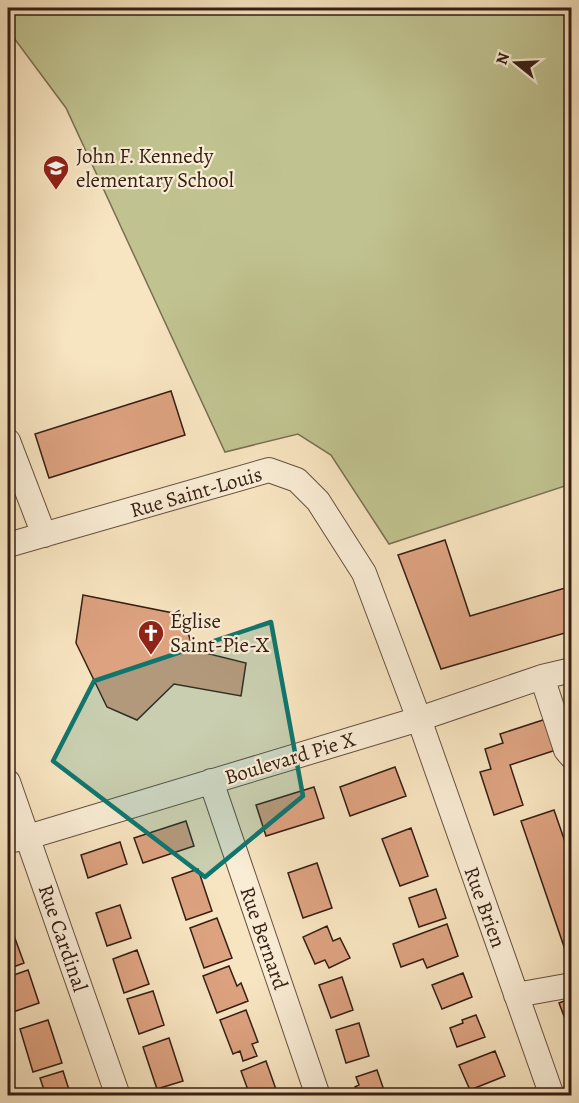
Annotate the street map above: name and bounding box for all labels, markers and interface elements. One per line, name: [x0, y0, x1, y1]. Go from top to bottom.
north arrow: [486, 33, 546, 93]
text: N: [490, 49, 515, 68]
place label: John F. Kennedy elementary School: [76, 142, 234, 194]
school or university icon: John F. Kennedy elementary School: [41, 153, 71, 191]
street label: Rue Saint-Louis: [127, 460, 265, 524]
place label: Église Saint-Pie-X: [170, 607, 270, 659]
church icon: Église Saint-Pie-X: [136, 618, 166, 656]
street label: Boulevard Pie X: [221, 725, 359, 791]
street label: Rue Brien: [457, 863, 513, 951]
street label: Rue Cardinal: [32, 881, 94, 995]
street label: Rue Bernard: [233, 883, 295, 994]

